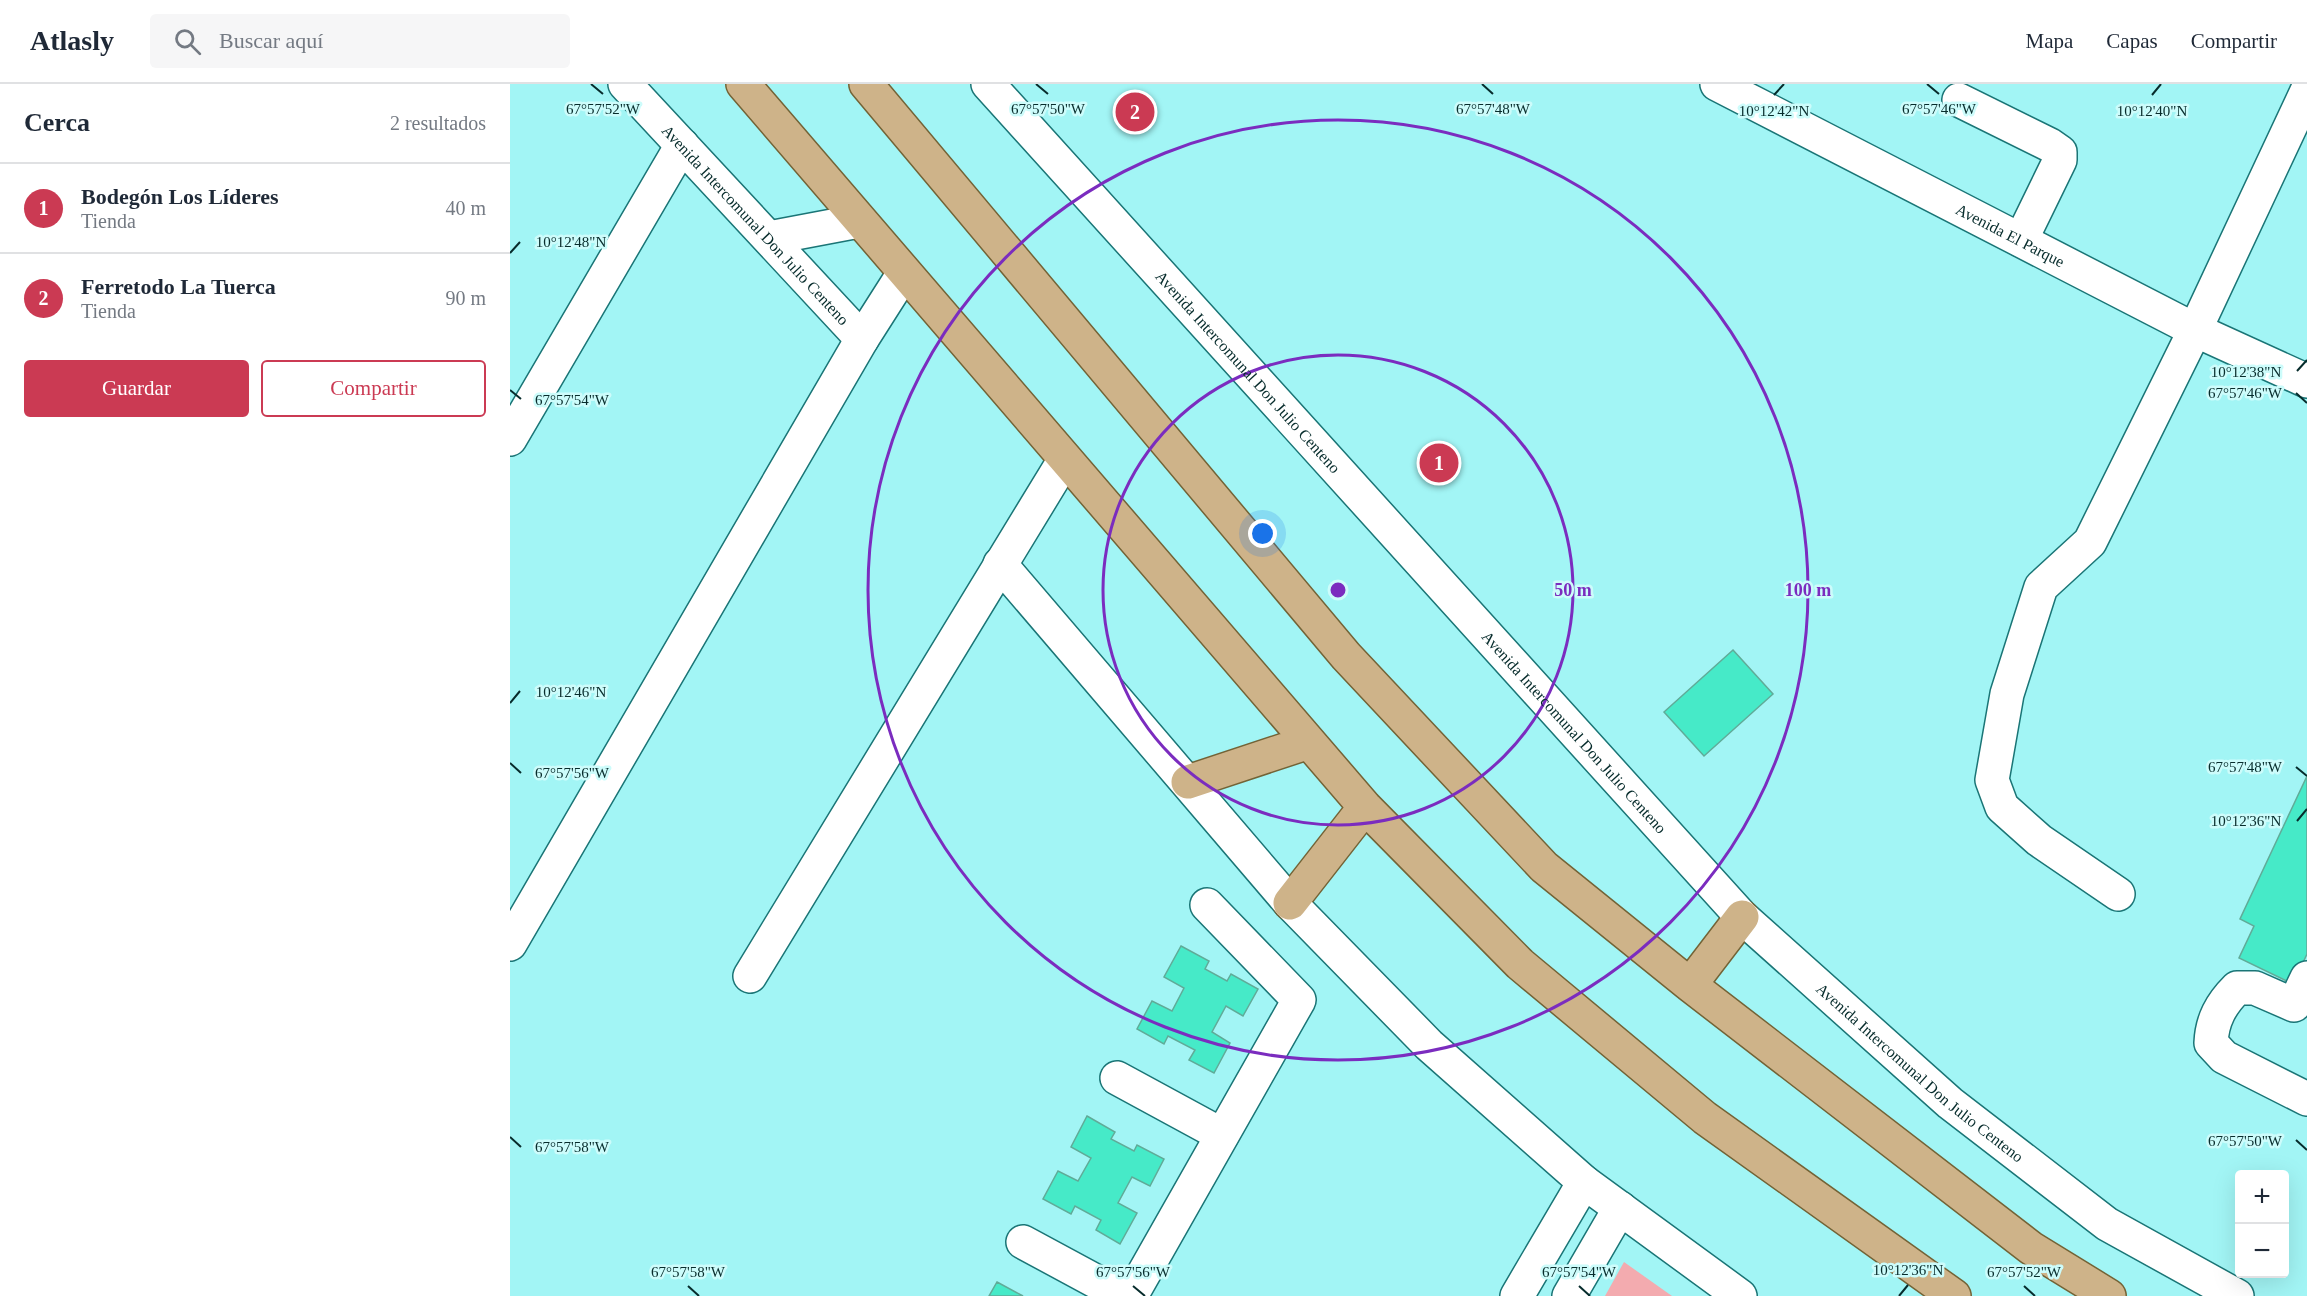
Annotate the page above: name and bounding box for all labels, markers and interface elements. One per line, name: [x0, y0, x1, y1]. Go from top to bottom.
search box: [150, 14, 570, 68]
text: Atlasly: [30, 25, 114, 56]
icon: search: [171, 25, 204, 58]
text: Buscar aquí: [219, 28, 323, 53]
text: Mapa: [2026, 29, 2073, 53]
text: Capas: [2106, 29, 2158, 53]
text: Compartir: [2191, 29, 2277, 53]
pin: 2: [1116, 90, 1154, 135]
text: 67°57'52"W: [566, 101, 641, 117]
text: 67°57'50"W: [1011, 101, 1086, 117]
text: 67°57'48"W: [1456, 101, 1531, 117]
text: 67°57'46"W: [1902, 101, 1977, 117]
text: 10°12'42"N: [1739, 103, 1809, 119]
text: 10°12'40"N: [2117, 103, 2187, 119]
text: Cerca: [24, 108, 90, 137]
text: 2 resultados: [390, 112, 486, 134]
street label: Avenida Intercomunal Don Julio Centeno: [658, 122, 852, 328]
text: Bodegón Los Líderes: [81, 184, 279, 209]
text: 1: [39, 197, 49, 219]
text: 40 m: [445, 197, 486, 219]
street label: Avenida El Parque: [1953, 200, 2067, 270]
text: Tienda: [81, 210, 136, 232]
text: 10°12'48"N: [536, 234, 606, 250]
street label: Avenida Intercomunal Don Julio Centeno: [1152, 268, 1344, 476]
text: Ferretodo La Tuerca: [81, 274, 276, 299]
text: 2: [39, 287, 49, 309]
text: 90 m: [445, 287, 486, 309]
text: Tienda: [81, 300, 136, 322]
button: Guardar: [24, 360, 249, 417]
button: Compartir: [261, 360, 486, 417]
text: 10°12'38"N: [2211, 364, 2281, 380]
text: 67°57'46"W: [2208, 385, 2283, 401]
text: 67°57'54"W: [535, 392, 610, 408]
pin: 1: [1420, 440, 1458, 485]
your location: [1248, 519, 1277, 548]
centre of rings: [1328, 580, 1348, 600]
text: 50 m: [1554, 580, 1592, 600]
text: 100 m: [1785, 580, 1831, 600]
street label: Avenida Intercomunal Don Julio Centeno: [1478, 628, 1670, 837]
text: 10°12'46"N: [536, 684, 606, 700]
text: 67°57'48"W: [2208, 759, 2283, 775]
text: 67°57'56"W: [535, 765, 610, 781]
text: 10°12'36"N: [2211, 813, 2281, 829]
street label: Avenida Intercomunal Don Julio Centeno: [1813, 980, 2027, 1165]
text: 67°57'50"W: [2208, 1133, 2283, 1149]
text: 67°57'58"W: [535, 1139, 610, 1155]
map controls: [2235, 1170, 2289, 1278]
button: +: [2235, 1170, 2289, 1224]
button: −: [2235, 1224, 2289, 1278]
text: 10°12'36"N: [1873, 1262, 1943, 1278]
text: 67°57'58"W: [651, 1264, 726, 1280]
text: 67°57'56"W: [1096, 1264, 1171, 1280]
text: 67°57'54"W: [1542, 1264, 1617, 1280]
text: 67°57'52"W: [1987, 1264, 2062, 1280]

